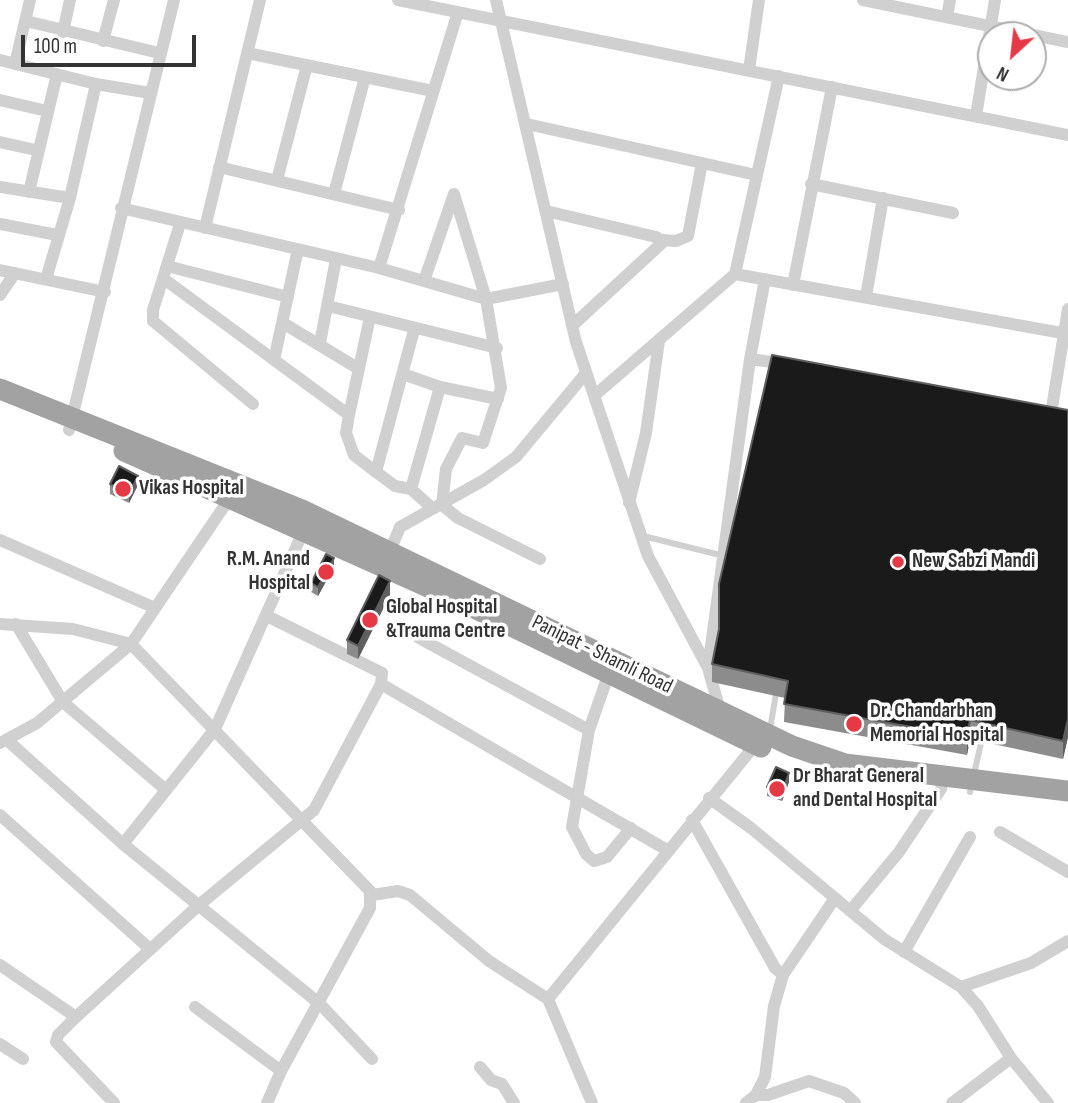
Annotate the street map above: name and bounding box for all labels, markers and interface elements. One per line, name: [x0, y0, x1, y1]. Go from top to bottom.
scale bar: [24, 21, 200, 65]
north arrow: [977, 21, 1047, 91]
text: 100 m: [34, 34, 77, 59]
text: N: [993, 61, 1013, 86]
place label: Vikas Hospital: [139, 476, 244, 502]
marker: Vikas Hospital: [113, 479, 133, 499]
place label: R.M. Anand Hospital: [227, 547, 310, 597]
place label: New Sabzi Mandi: [912, 549, 1035, 575]
marker: New Sabzi Mandi: [890, 554, 906, 570]
marker: R.M. Anand Hospital: [316, 562, 336, 582]
place label: Global Hospital &Trauma Centre: [386, 595, 505, 645]
marker: Global Hospital &Trauma Centre: [360, 610, 380, 630]
street label: Panipat - Shamli Road: [528, 610, 676, 700]
place label: Dr. Chandarbhan Memorial Hospital: [870, 699, 1004, 749]
marker: Dr. Chandarbhan Memorial Hospital: [844, 714, 864, 734]
place label: Dr Bharat General and Dental Hospital: [793, 764, 937, 814]
marker: Dr Bharat General and Dental Hospital: [767, 779, 787, 799]

